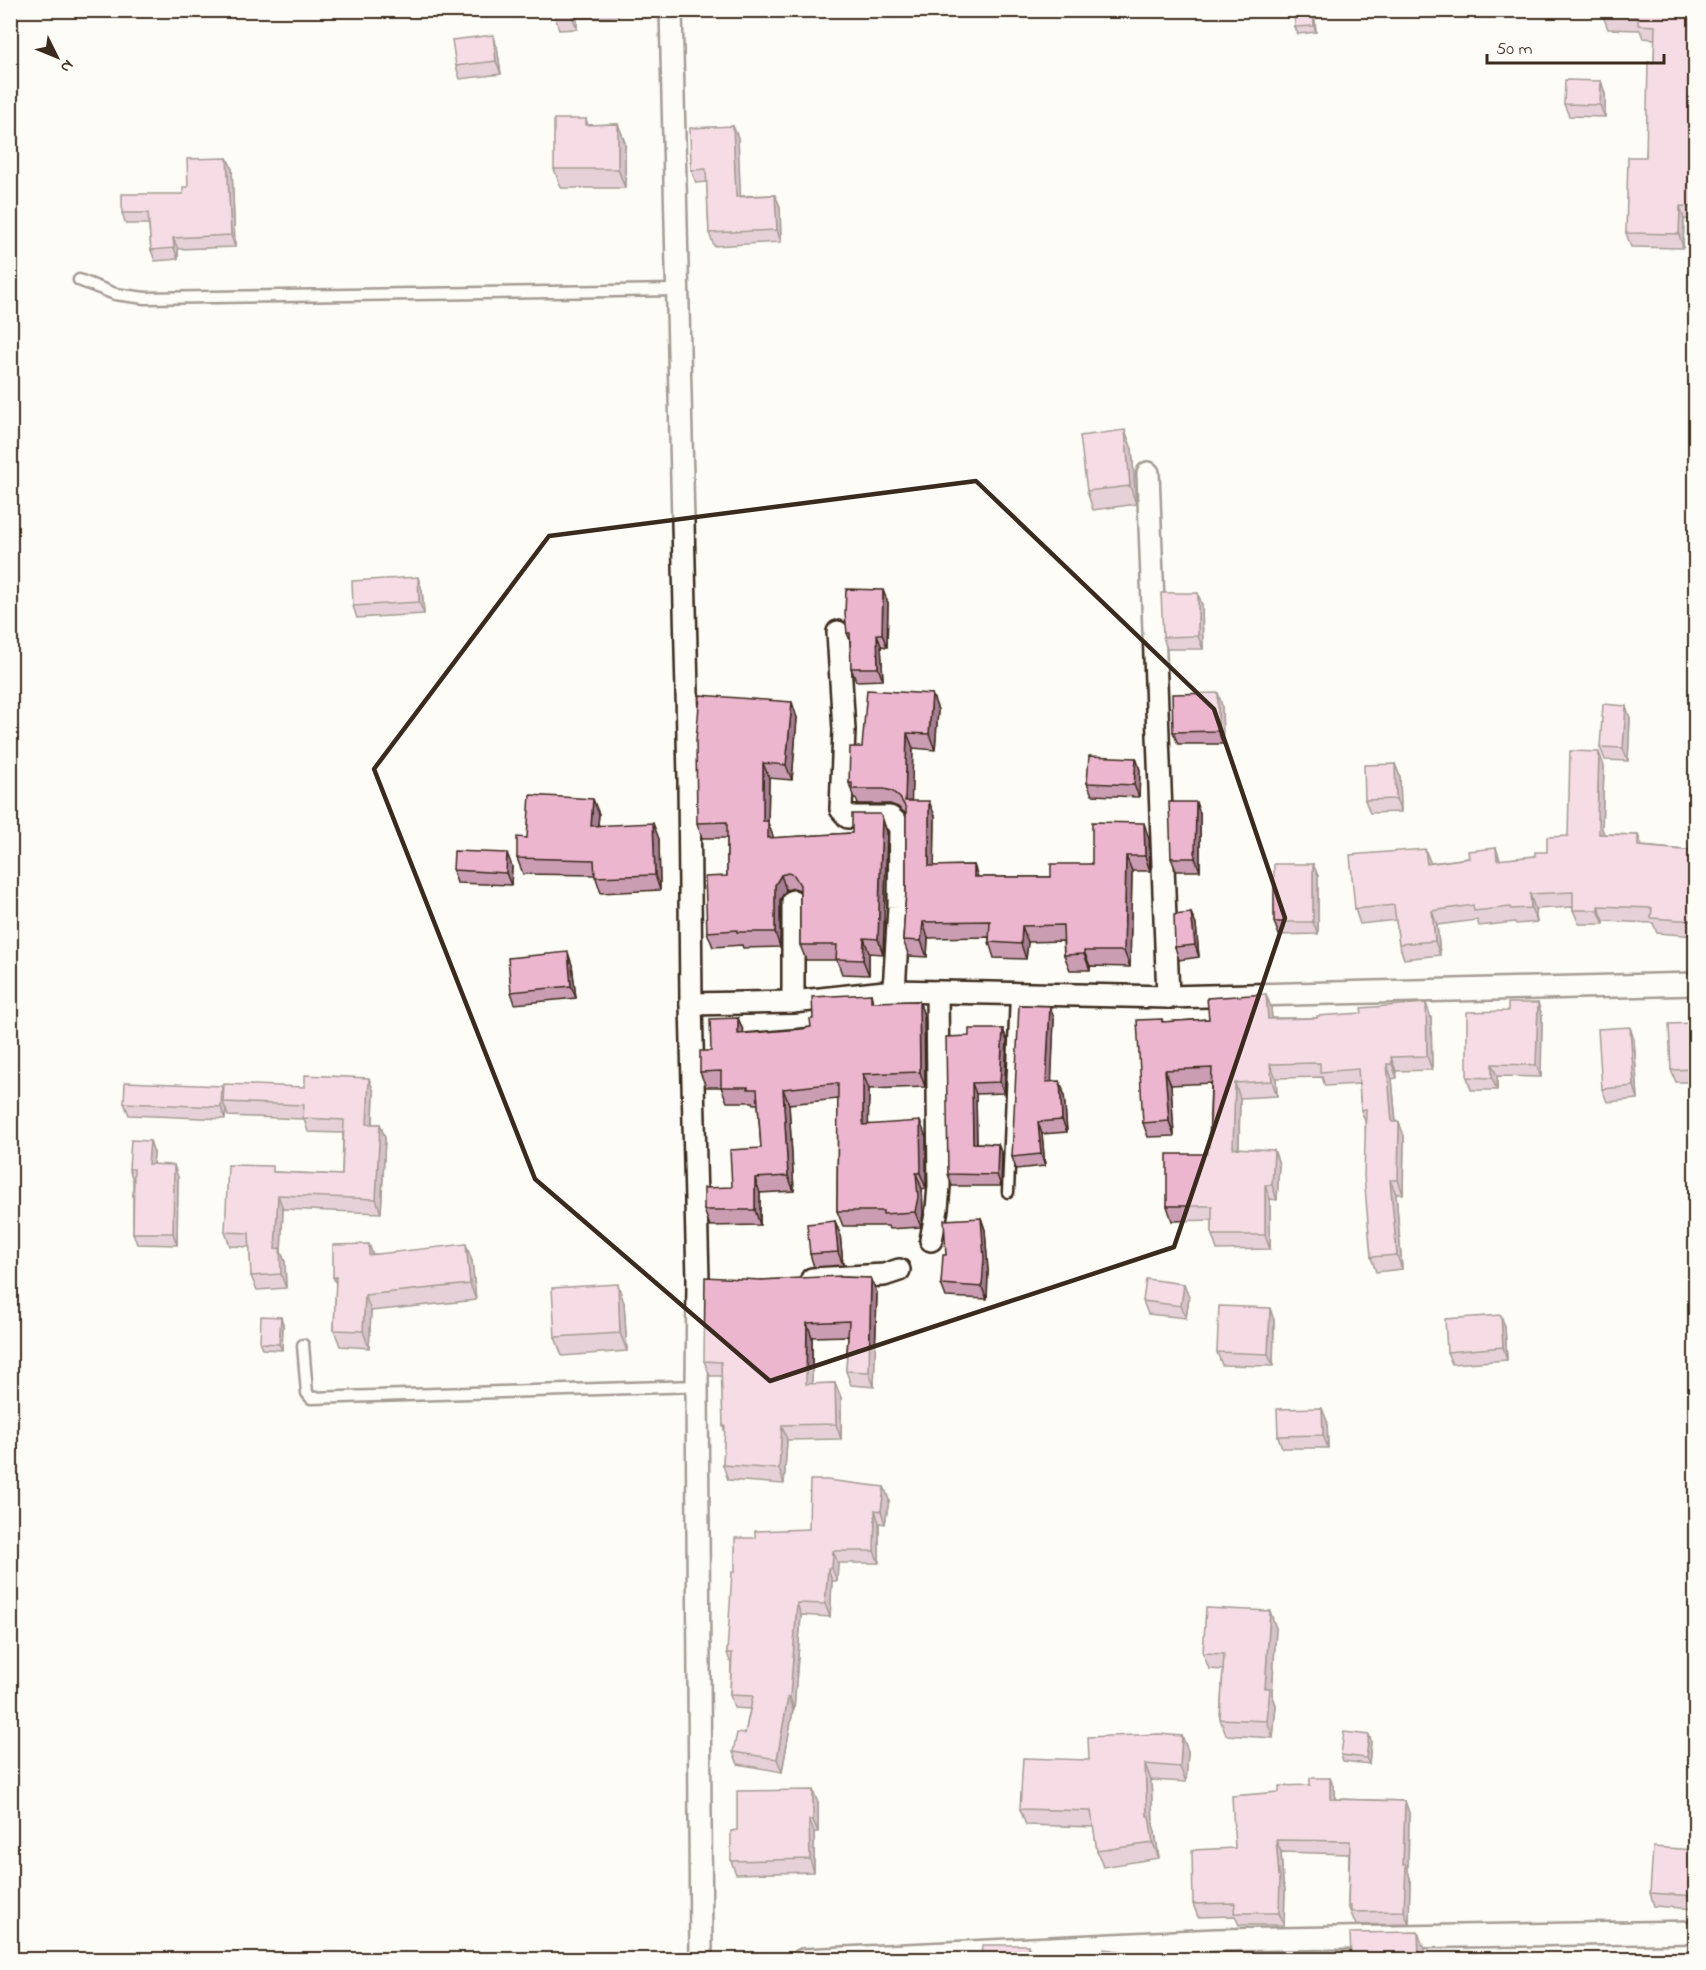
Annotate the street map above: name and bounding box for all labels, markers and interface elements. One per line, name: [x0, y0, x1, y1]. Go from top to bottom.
north arrow: [27, 27, 87, 87]
scale bar: [1487, 27, 1664, 65]
text: 50 m: [1496, 37, 1533, 63]
text: N: [54, 54, 79, 78]

